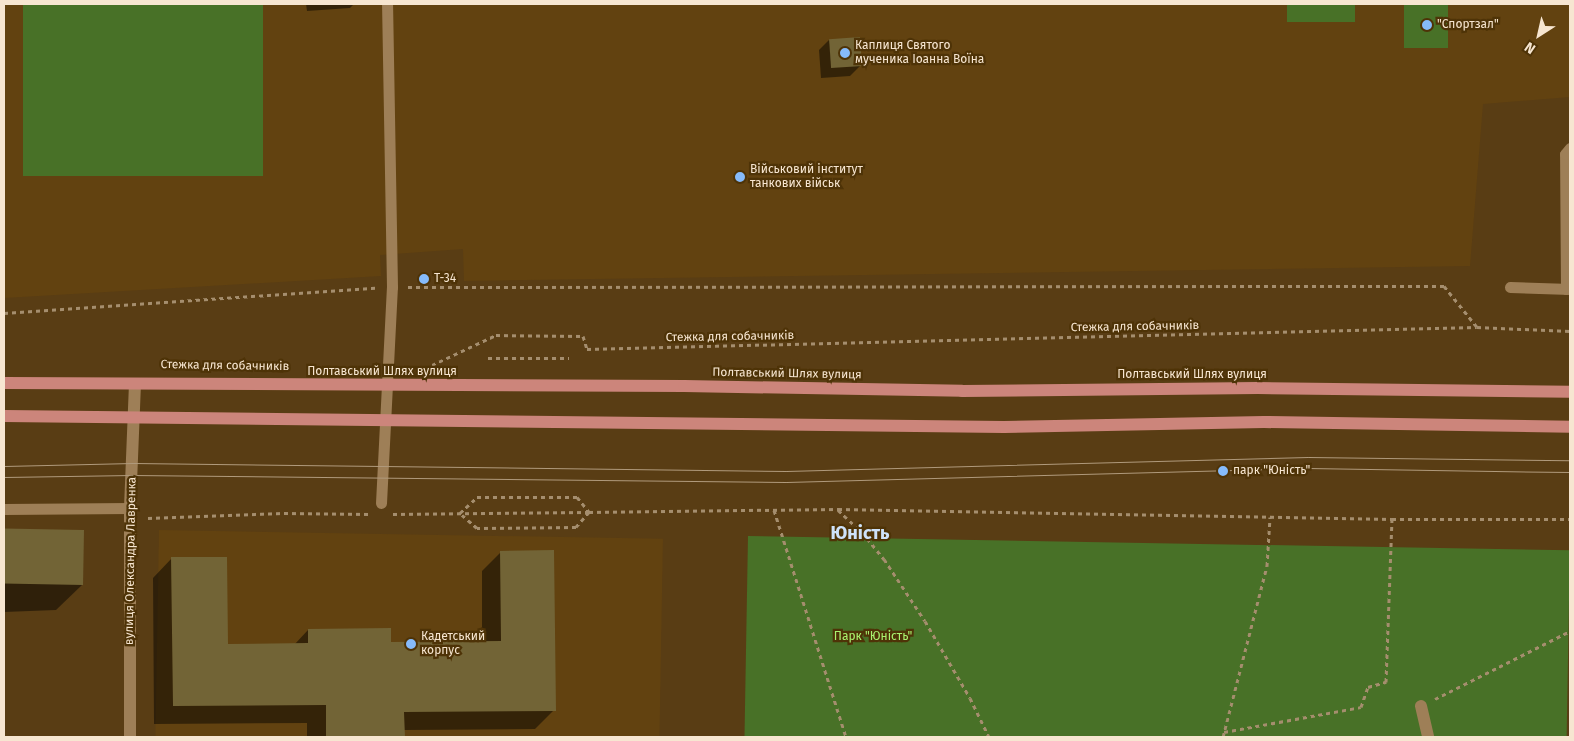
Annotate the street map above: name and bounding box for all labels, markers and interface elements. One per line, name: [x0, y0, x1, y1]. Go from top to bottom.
north arrow: [1514, 10, 1564, 60]
place label: "Спортзал": [1437, 18, 1499, 32]
marker: "Спортзал": [1421, 19, 1433, 31]
text: N: [1521, 38, 1539, 57]
place label: Каплиця Святого мученика Іоанна Воїна: [855, 39, 984, 67]
marker: Каплиця Святого мученика Іоанна Воїна: [839, 47, 851, 59]
place label: Військовий інститут танкових військ: [750, 163, 863, 191]
marker: Військовий інститут танкових військ: [734, 171, 746, 183]
place label: T-34: [434, 272, 456, 286]
marker: T-34: [418, 273, 430, 285]
street label: Стежка для собачників: [1071, 319, 1199, 335]
street label: Стежка для собачників: [666, 329, 794, 345]
street label: Стежка для собачників: [161, 358, 289, 374]
street label: Полтавський Шлях вулиця: [307, 365, 457, 379]
street label: Полтавський Шлях вулиця: [712, 365, 862, 383]
street label: Полтавський Шлях вулиця: [1117, 368, 1267, 382]
place label: парк "Юність": [1233, 464, 1310, 478]
marker: парк "Юність": [1217, 465, 1229, 477]
street label: вулиця Олександра Лавренка: [122, 477, 140, 645]
district label: Юність: [831, 522, 889, 544]
place label: Кадетський корпус: [421, 630, 485, 658]
park label: Парк "Юність": [834, 630, 912, 644]
marker: Кадетський корпус: [405, 638, 417, 650]

